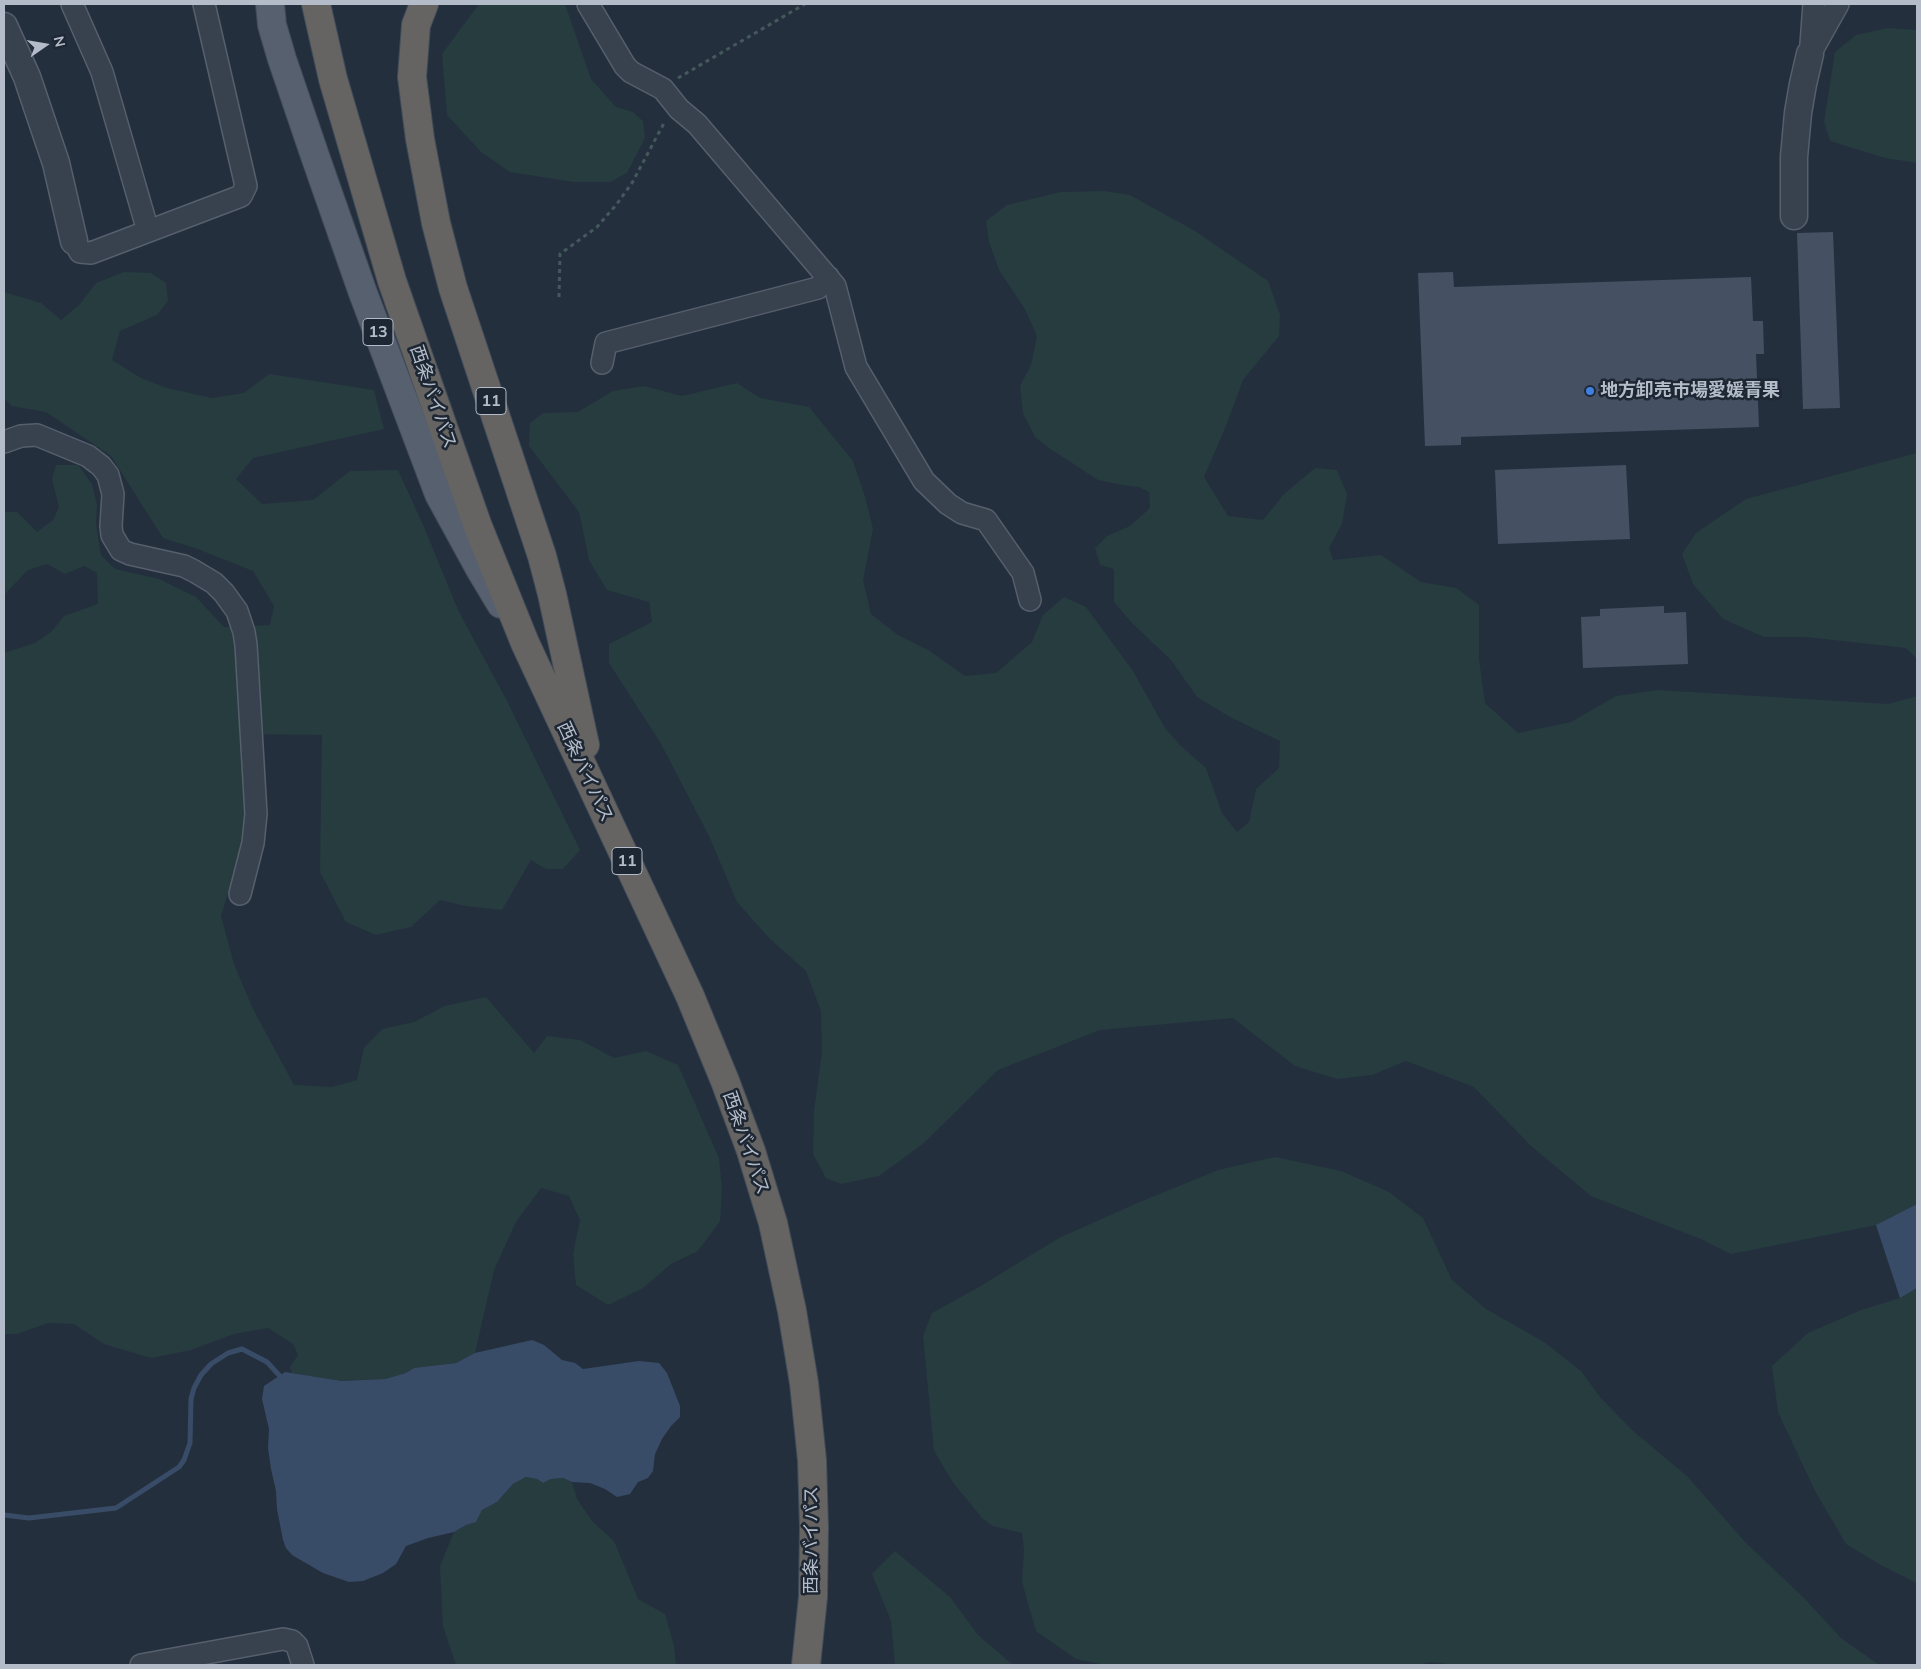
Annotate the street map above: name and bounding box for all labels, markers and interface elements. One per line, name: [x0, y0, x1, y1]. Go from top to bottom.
north arrow: [20, 20, 70, 70]
text: N: [50, 34, 70, 49]
road number: 13: [363, 318, 393, 346]
street label: 西条バイパス: [405, 342, 461, 452]
place label: 地方卸売市場愛媛青果: [1600, 380, 1780, 402]
marker: 地方卸売市場愛媛青果: [1584, 385, 1596, 397]
road number: 11: [476, 388, 506, 414]
street label: 西条バイパス: [552, 718, 618, 826]
road number: 11: [612, 848, 642, 874]
street label: 西条バイパス: [718, 1088, 774, 1198]
street label: 西条バイパス: [801, 1486, 823, 1594]

